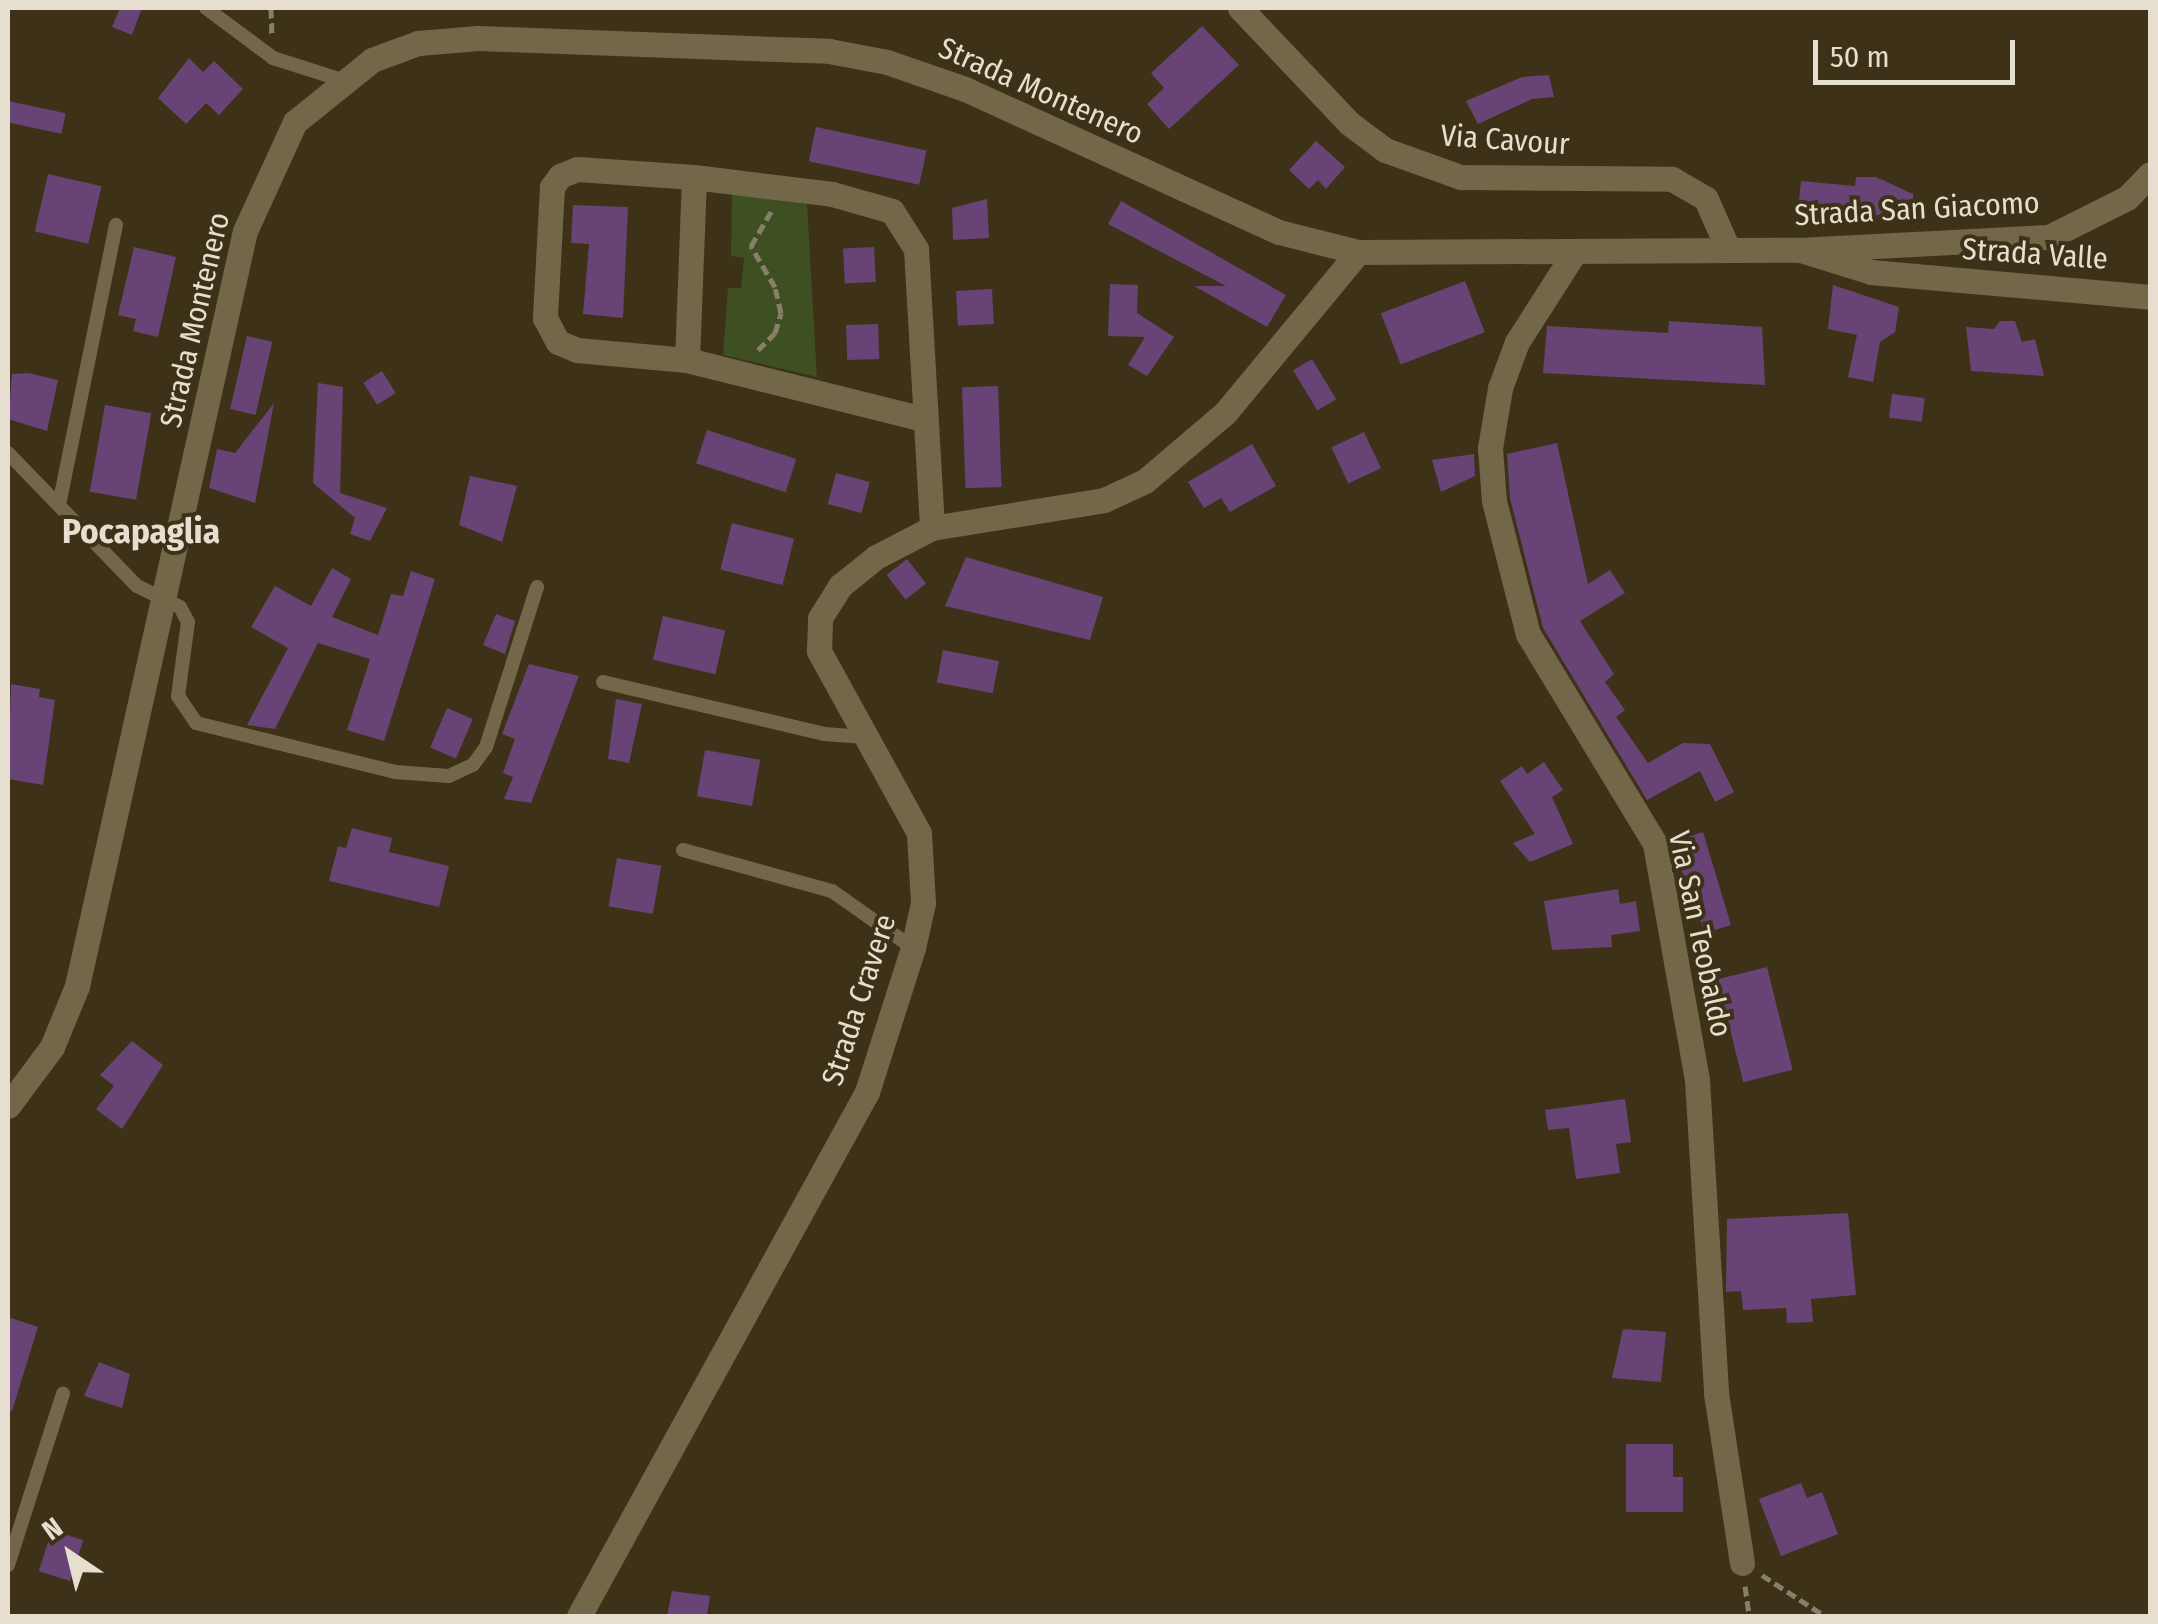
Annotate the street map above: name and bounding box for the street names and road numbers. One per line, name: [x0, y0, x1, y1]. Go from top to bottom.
street label: Strada Montenero: [933, 30, 1149, 152]
street label: Via Cavour: [1439, 118, 1571, 162]
street label: Strada San Giacomo: [1793, 185, 2041, 233]
street label: Strada Montenero: [153, 209, 237, 431]
street label: Strada Valle: [1961, 231, 2109, 277]
street label: Via San Teobaldo: [1661, 828, 1739, 1040]
street label: Strada Cravere: [814, 910, 904, 1090]

